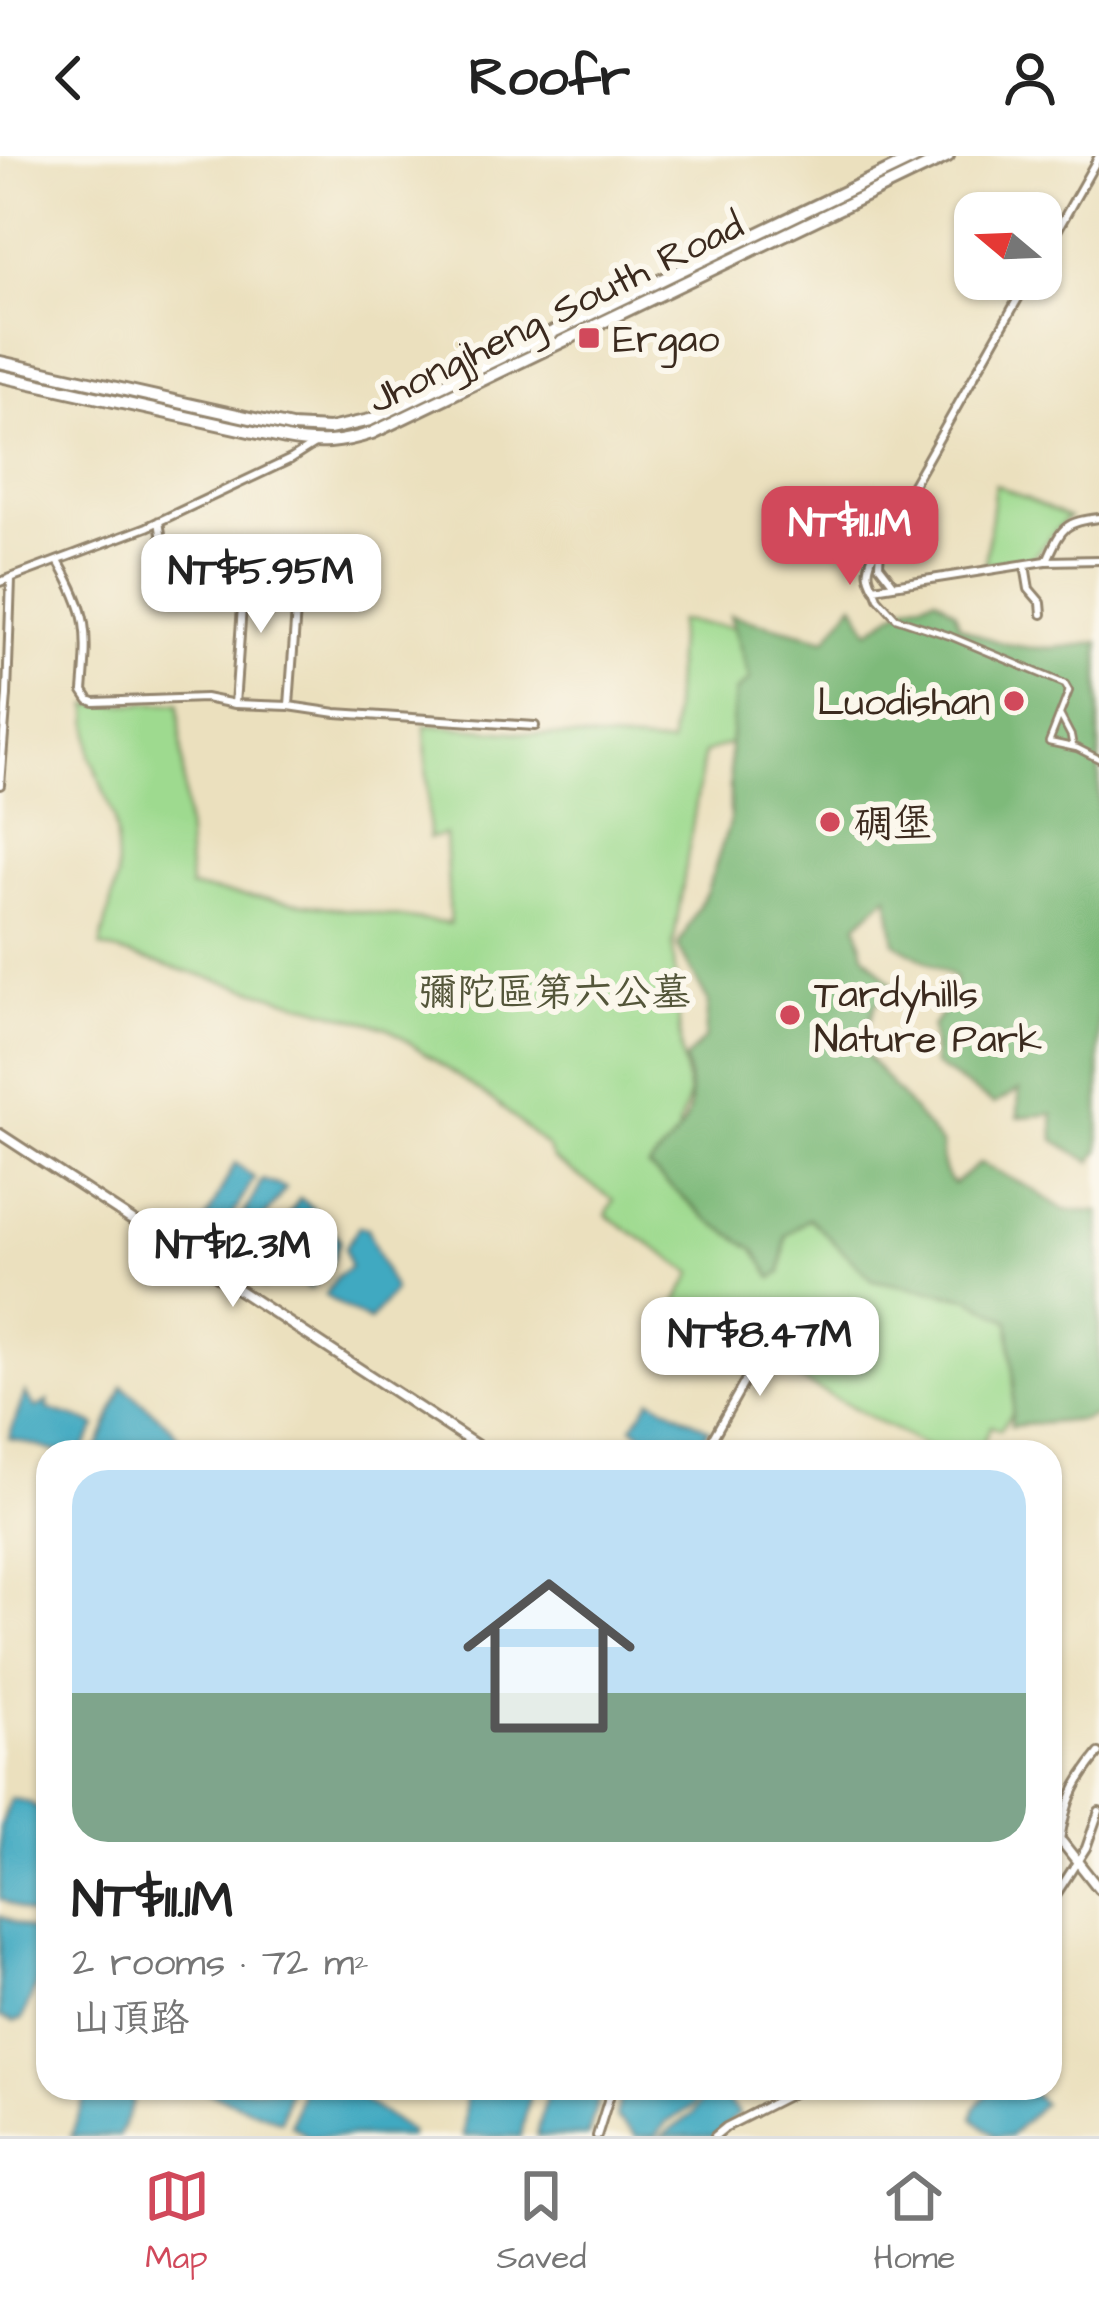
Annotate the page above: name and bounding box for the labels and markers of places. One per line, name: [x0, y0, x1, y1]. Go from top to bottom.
place label: Ergao: [613, 314, 720, 368]
marker: Ergao: [576, 325, 602, 351]
pin: NT$11.1M: [726, 486, 974, 588]
pin: NT$5.95M: [137, 534, 385, 636]
place label: Luodishan: [817, 677, 990, 731]
marker: Luodishan: [1001, 688, 1027, 714]
place label: 碉堡: [854, 798, 932, 852]
marker: 碉堡: [817, 809, 843, 835]
place label: Tardyhills Nature Park: [814, 969, 1042, 1068]
marker: Tardyhills Nature Park: [777, 1002, 803, 1028]
pin: NT$12.3M: [109, 1208, 357, 1310]
pin: NT$8.47M: [636, 1297, 884, 1399]

